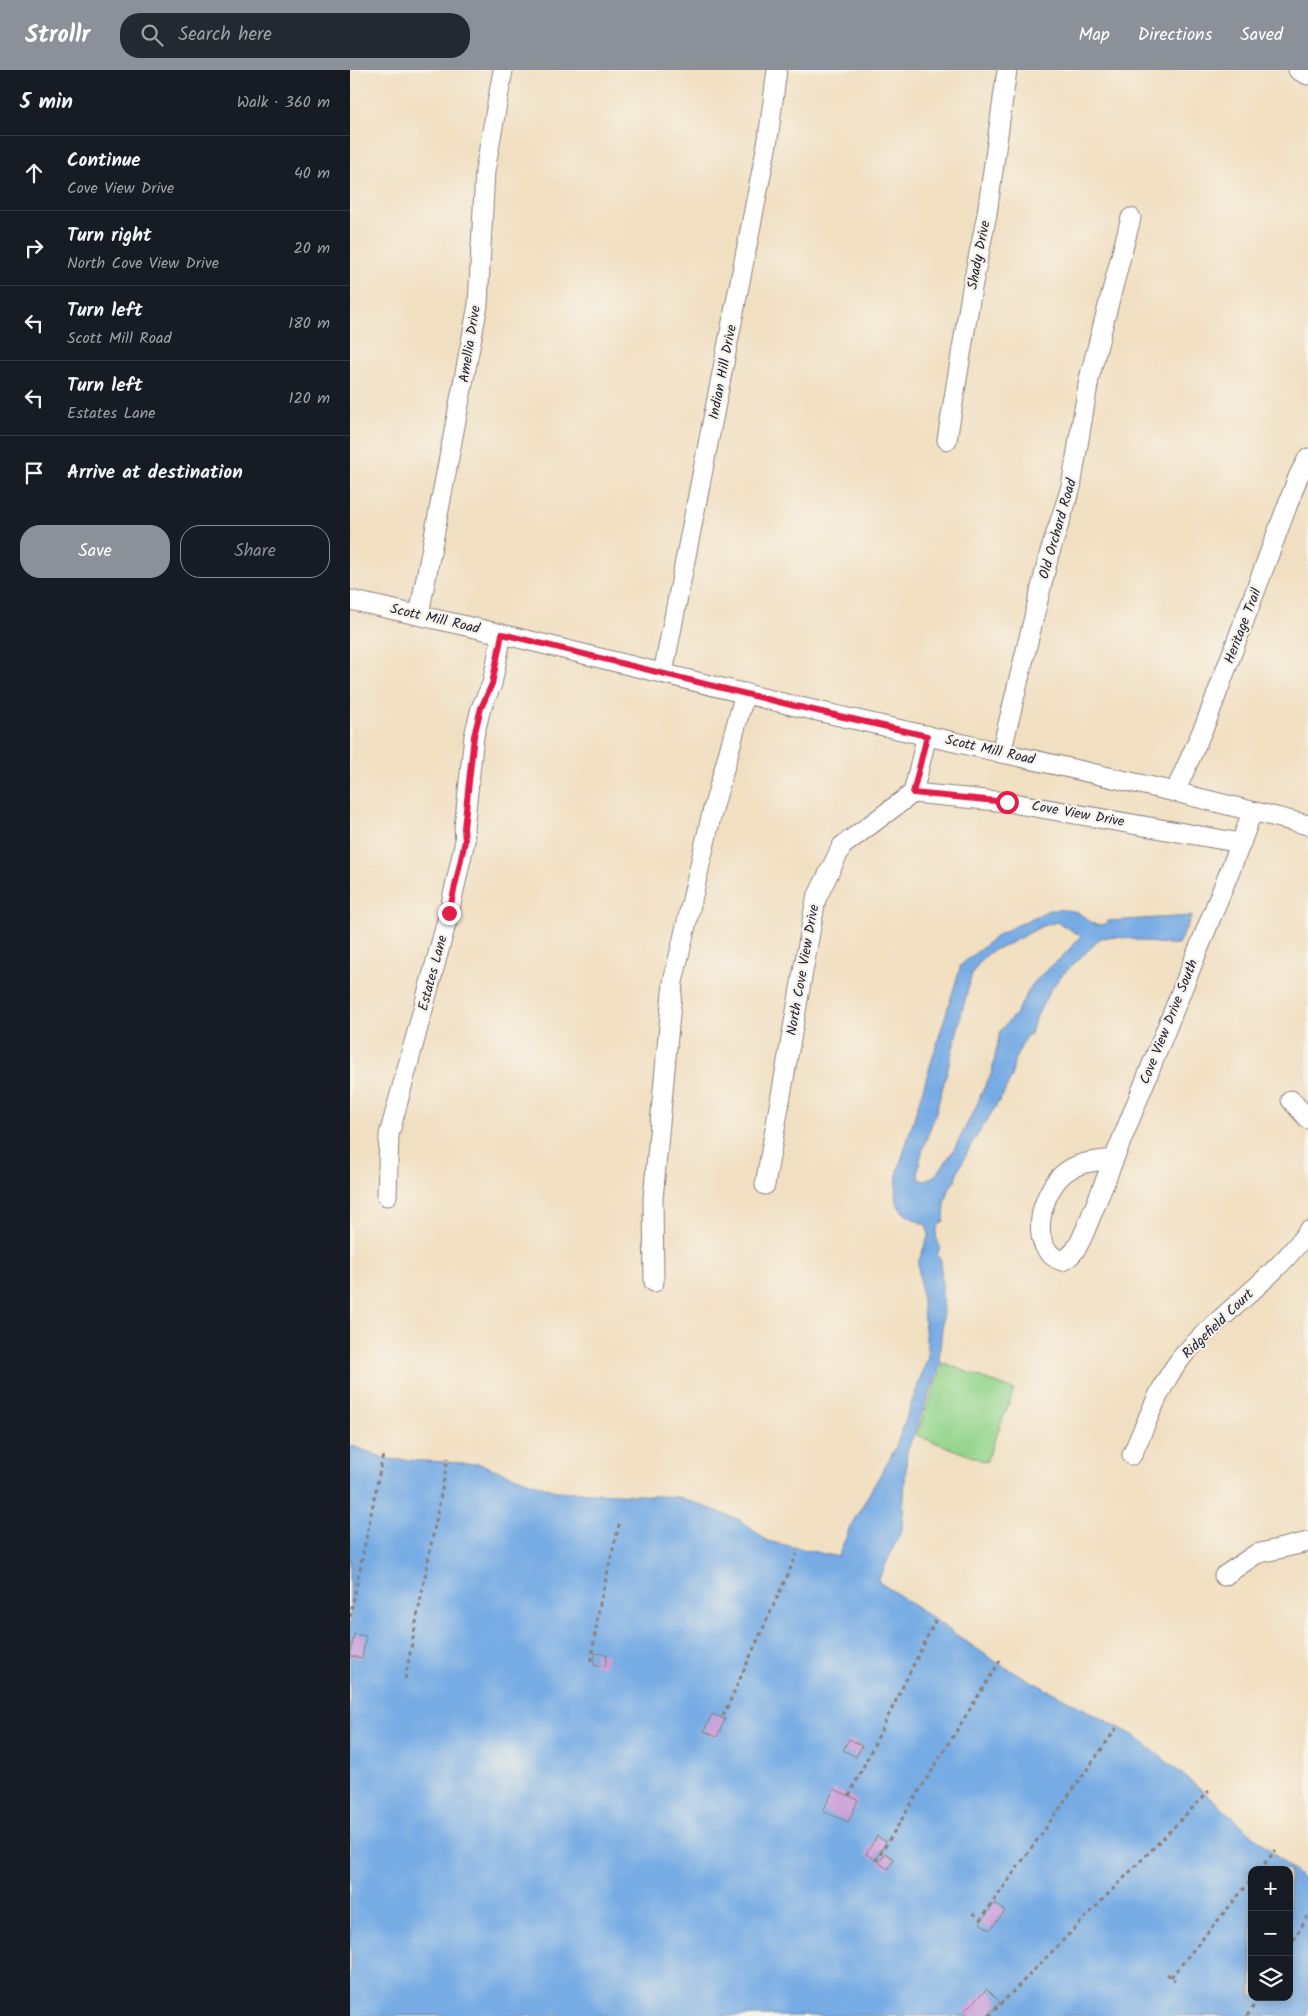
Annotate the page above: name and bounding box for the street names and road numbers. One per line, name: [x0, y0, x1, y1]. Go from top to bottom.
street label: Shady Drive: [962, 218, 997, 291]
street label: Amellia Drive: [453, 303, 487, 384]
street label: Indian Hill Drive: [703, 322, 743, 421]
street label: Old Orchard Road: [1033, 475, 1083, 582]
street label: Heritage Trail: [1218, 584, 1268, 667]
street label: Scott Mill Road: [388, 598, 483, 640]
street label: Scott Mill Road: [943, 729, 1038, 771]
street label: Cove View Drive: [1030, 795, 1127, 833]
street label: North Cove View Drive: [781, 902, 825, 1037]
street label: Estates Lane: [412, 932, 454, 1013]
street label: Cove View Drive South: [1134, 956, 1204, 1088]
street label: Ridgefield Court: [1177, 1283, 1259, 1364]

